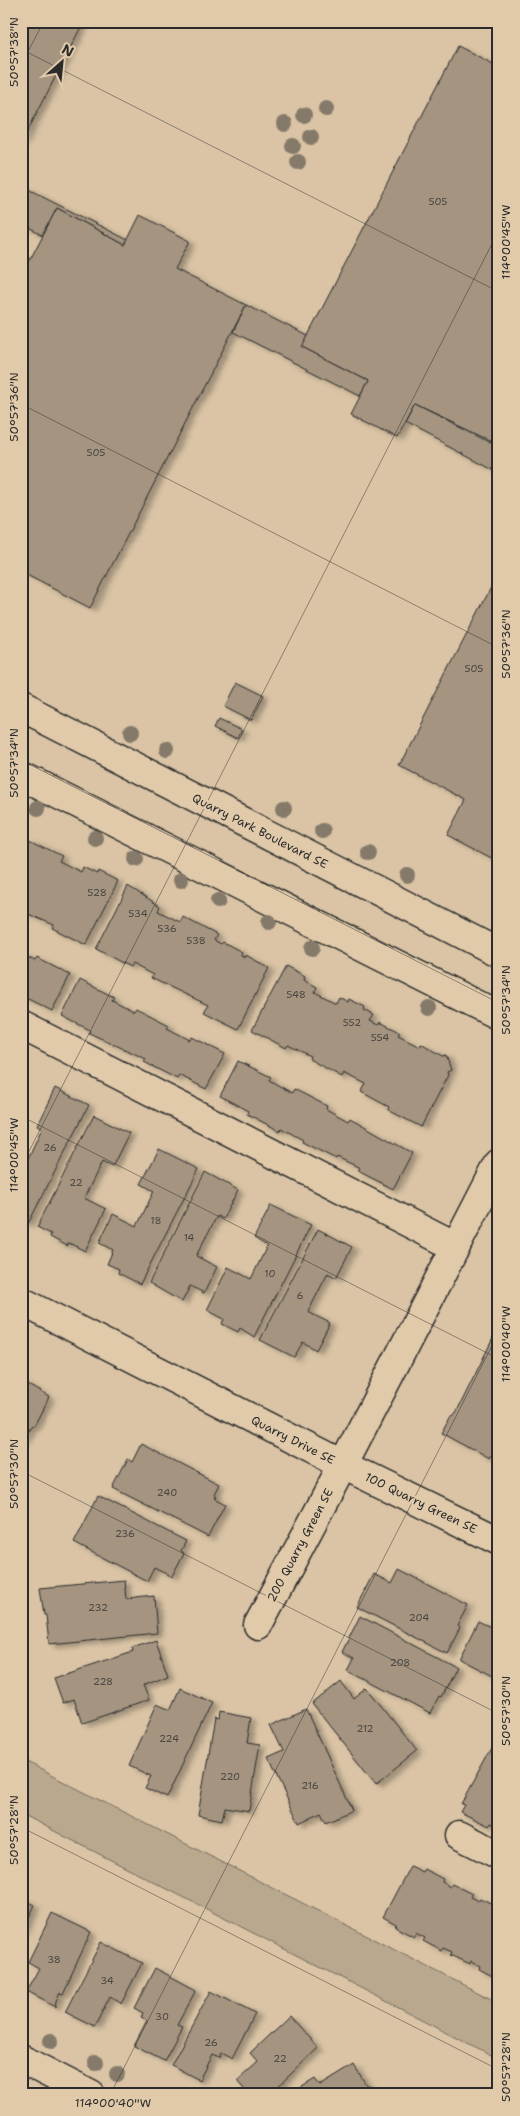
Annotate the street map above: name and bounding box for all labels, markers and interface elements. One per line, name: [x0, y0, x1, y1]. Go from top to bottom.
text: 50°57'38"N: [6, 17, 22, 87]
north arrow: [38, 38, 88, 88]
text: N: [59, 40, 77, 61]
house number: 505: [428, 195, 448, 208]
text: 114°00'45"W: [498, 205, 514, 279]
text: 50°57'36"N: [6, 372, 22, 442]
house number: 505: [86, 446, 106, 459]
text: 50°57'36"N: [498, 609, 514, 679]
house number: 505: [464, 662, 484, 675]
text: 50°57'34"N: [6, 728, 22, 798]
street label: Quarry Park Boulevard SE: [189, 790, 331, 872]
house number: 528: [87, 886, 107, 899]
house number: 534: [128, 907, 148, 920]
house number: 536: [157, 922, 177, 935]
house number: 538: [186, 934, 206, 947]
text: 50°57'34"N: [498, 965, 514, 1035]
house number: 548: [286, 988, 306, 1001]
house number: 552: [343, 1016, 361, 1029]
house number: 554: [371, 1031, 389, 1044]
text: 114°00'45"W: [6, 1118, 22, 1192]
house number: 26: [43, 1141, 57, 1154]
house number: 22: [69, 1176, 83, 1189]
house number: 18: [150, 1214, 162, 1227]
house number: 14: [184, 1231, 194, 1244]
house number: 10: [265, 1267, 275, 1280]
house number: 6: [297, 1289, 304, 1302]
text: 114°00'40"W: [498, 1306, 514, 1382]
street label: Quarry Drive SE: [248, 1412, 338, 1468]
text: 50°57'30"N: [6, 1439, 22, 1509]
street label: 100 Quarry Green SE: [362, 1469, 480, 1537]
street label: 200 Quarry Green SE: [263, 1485, 337, 1605]
house number: 240: [157, 1486, 177, 1499]
house number: 236: [115, 1527, 135, 1540]
house number: 232: [88, 1601, 108, 1614]
house number: 204: [409, 1611, 429, 1624]
house number: 208: [390, 1656, 410, 1669]
house number: 228: [93, 1675, 113, 1688]
text: 50°57'30"N: [498, 1676, 514, 1746]
house number: 212: [356, 1722, 374, 1735]
house number: 224: [159, 1732, 179, 1745]
house number: 220: [220, 1770, 240, 1783]
house number: 216: [301, 1779, 319, 1792]
text: 50°57'28"N: [6, 1795, 22, 1865]
house number: 38: [47, 1953, 61, 1966]
house number: 34: [100, 1974, 114, 1987]
house number: 30: [155, 2010, 169, 2023]
text: 50°57'28"N: [498, 2032, 514, 2102]
house number: 26: [204, 2036, 218, 2049]
house number: 22: [273, 2052, 287, 2065]
text: 114°00'40"W: [75, 2095, 151, 2111]

